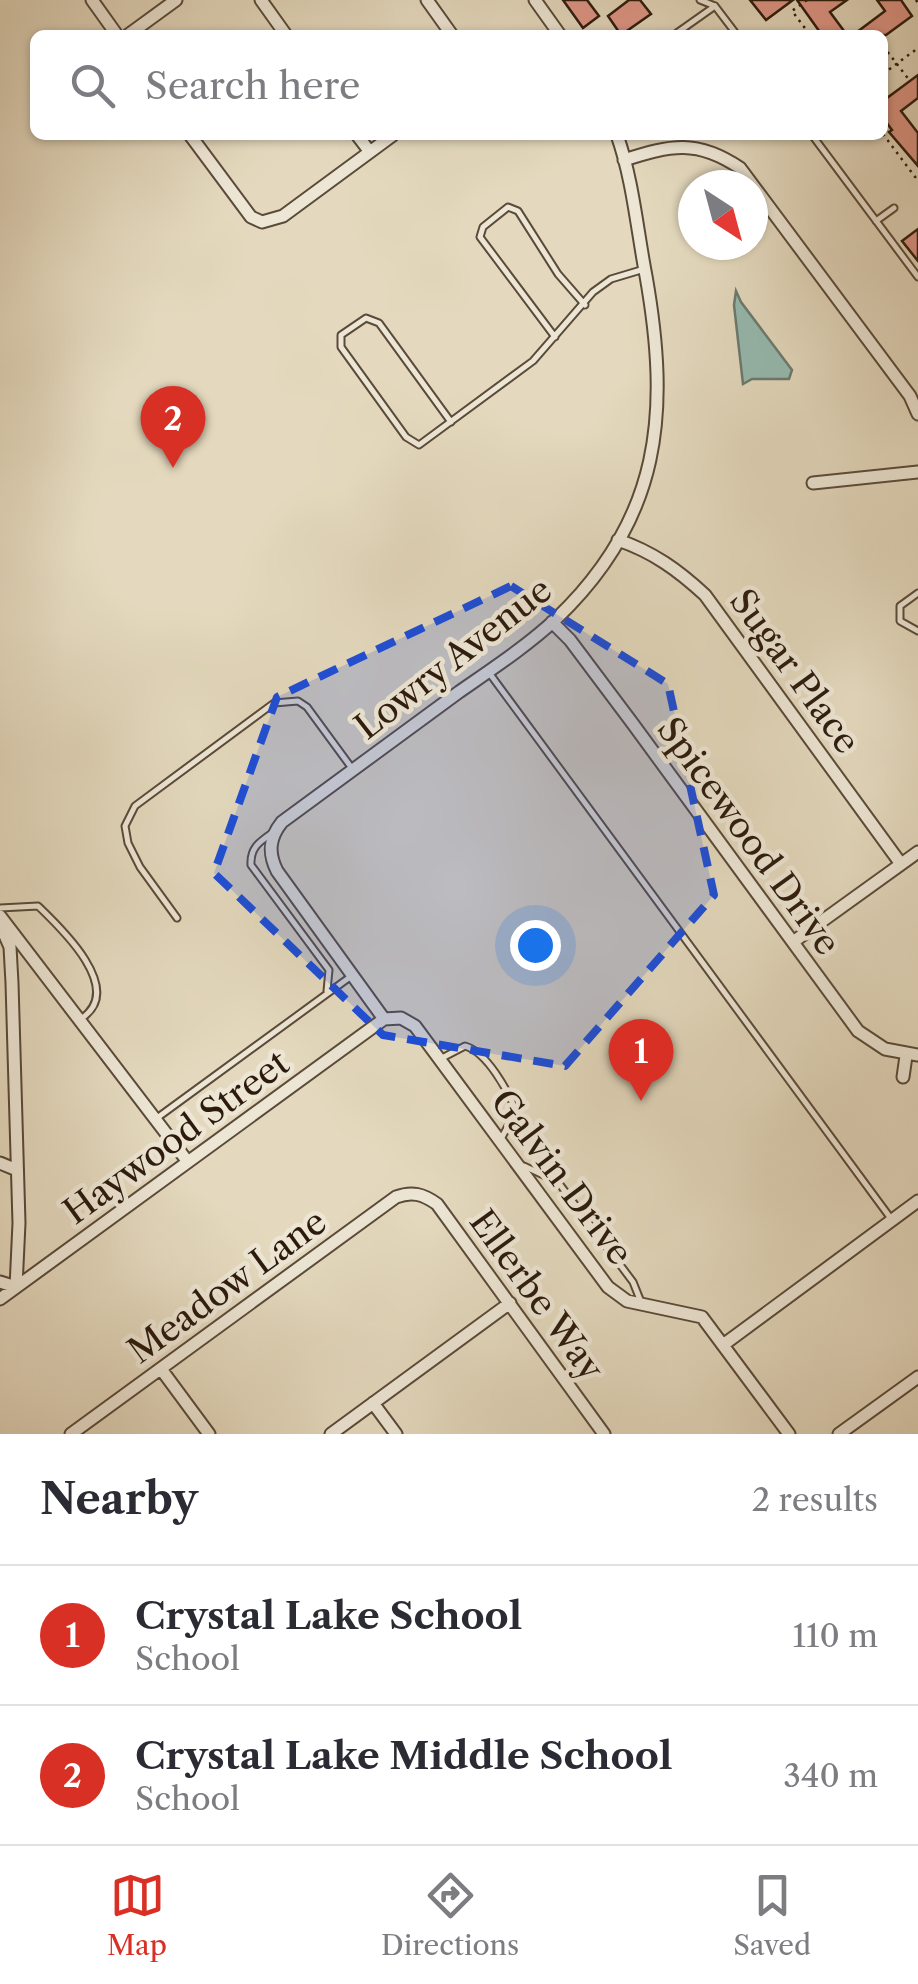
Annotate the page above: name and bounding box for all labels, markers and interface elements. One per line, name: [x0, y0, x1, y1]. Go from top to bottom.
search box: [30, 30, 888, 140]
icon: search: [65, 58, 120, 113]
text: Search here: [145, 62, 360, 109]
north arrow: [678, 170, 768, 260]
pin: 2: [140, 386, 206, 468]
street label: Lowry Avenue: [346, 568, 560, 748]
street label: Sugar Place: [721, 580, 869, 762]
street label: Spicewood Drive: [648, 709, 850, 963]
your location: [510, 920, 561, 971]
pin: 1: [608, 1018, 674, 1101]
street label: Haywood Street: [55, 1041, 297, 1233]
street label: Galvin Drive: [482, 1081, 642, 1273]
street label: Meadow Lane: [120, 1200, 334, 1372]
street label: Ellerbe Way: [461, 1201, 614, 1389]
text: Nearby: [40, 1473, 198, 1525]
text: 2 results: [752, 1480, 878, 1519]
text: Crystal Lake School: [135, 1592, 522, 1639]
text: 1: [65, 1616, 80, 1655]
text: 110 m: [792, 1616, 878, 1655]
text: School: [135, 1639, 240, 1678]
text: Crystal Lake Middle School: [135, 1732, 672, 1779]
text: 2: [63, 1756, 82, 1795]
text: 340 m: [783, 1756, 878, 1795]
text: School: [135, 1779, 240, 1818]
tab: Map: [107, 1868, 167, 1962]
tab: Directions: [381, 1868, 519, 1962]
tab: Saved: [733, 1868, 811, 1962]

